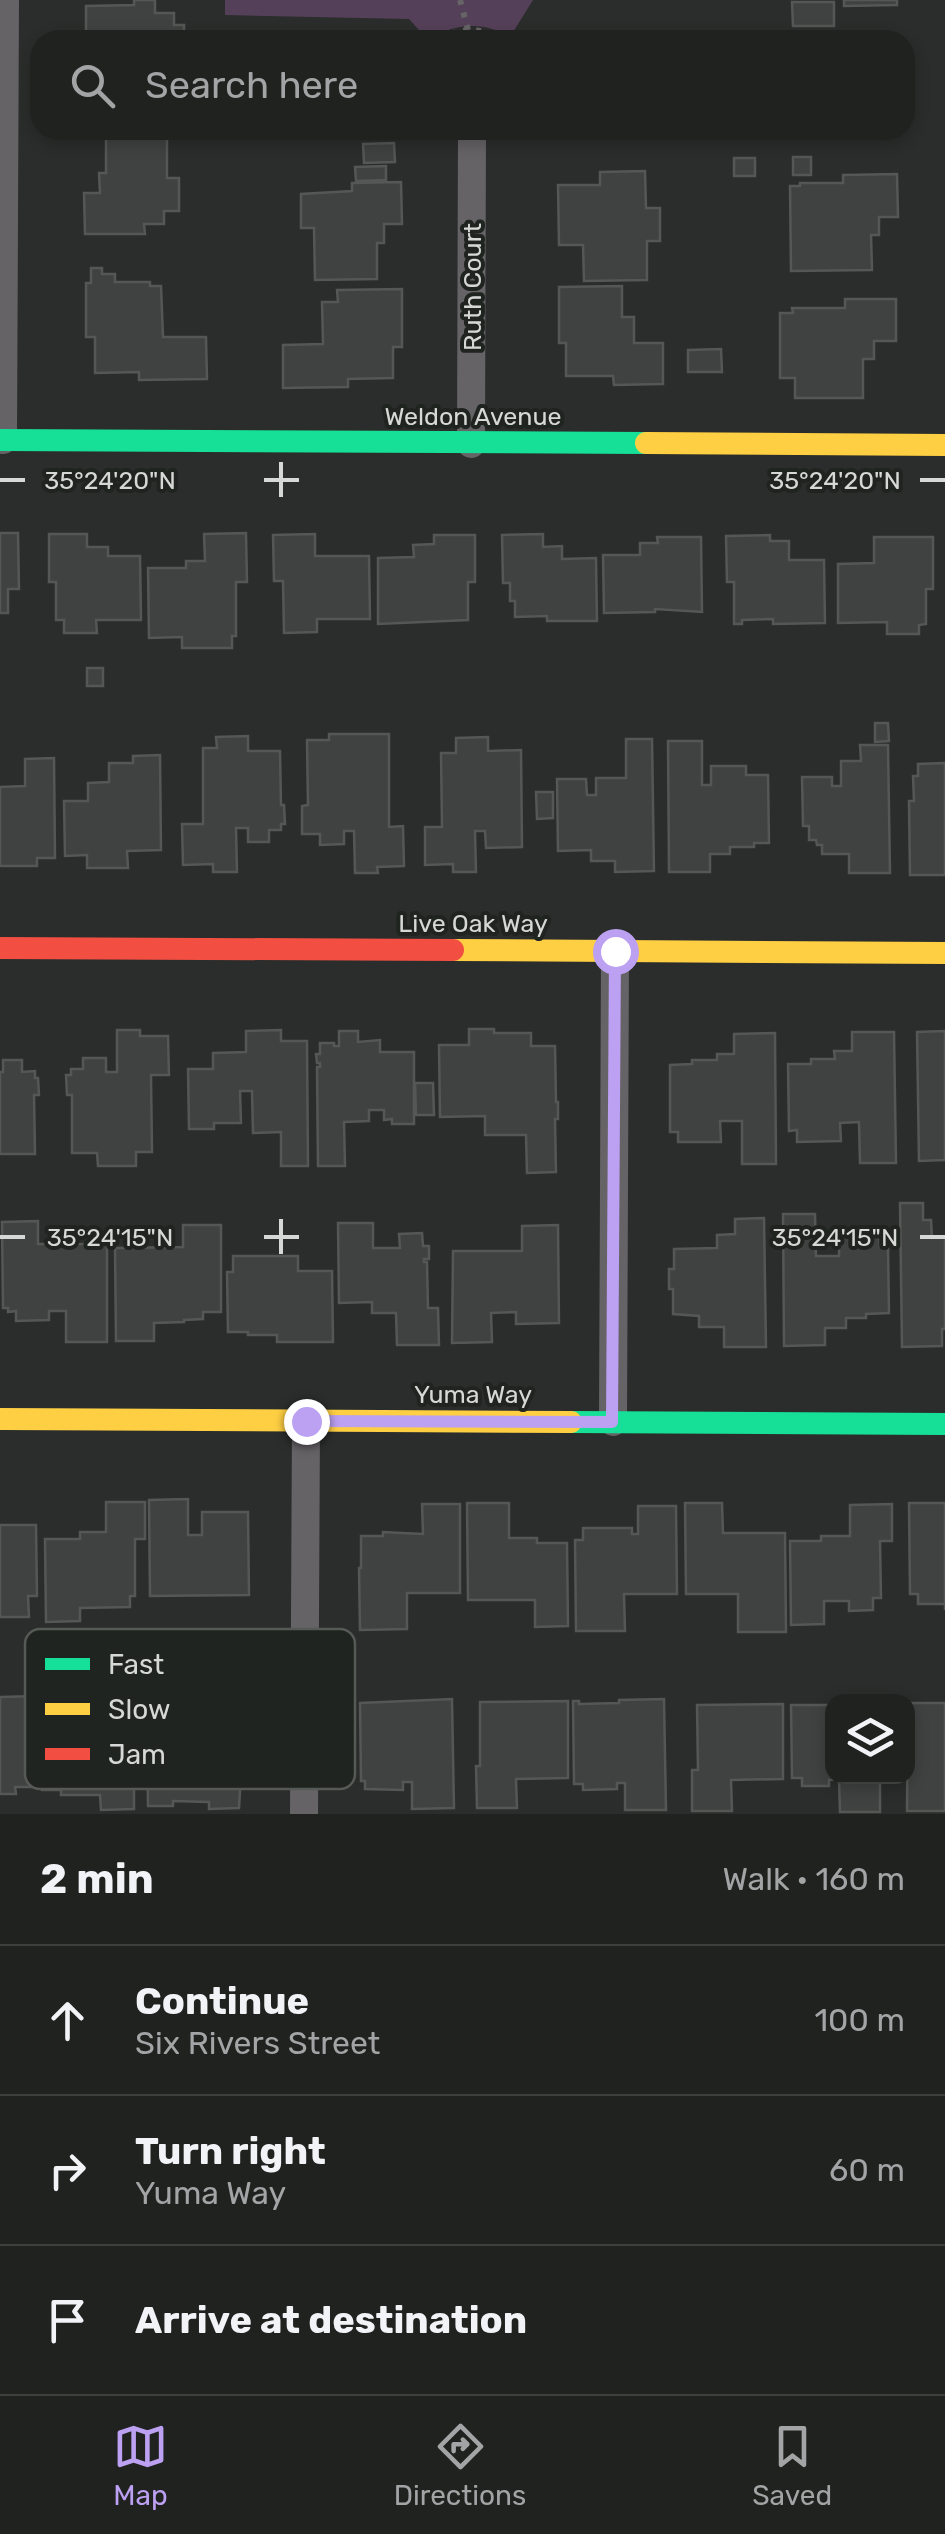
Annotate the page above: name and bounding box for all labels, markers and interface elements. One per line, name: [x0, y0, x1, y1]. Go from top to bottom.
search box: [30, 30, 915, 140]
icon: search: [65, 58, 120, 113]
text: Search here: [145, 62, 358, 108]
street label: Ruth Court: [458, 223, 487, 351]
street label: Weldon Avenue: [385, 402, 561, 431]
text: 35°24'20"N: [44, 466, 176, 495]
text: 35°24'20"N: [769, 466, 901, 495]
street label: Live Oak Way: [398, 909, 548, 938]
route start: [593, 929, 639, 975]
text: 35°24'15"N: [47, 1223, 173, 1252]
text: 35°24'15"N: [772, 1223, 898, 1252]
street label: Yuma Way: [414, 1380, 532, 1409]
route end: [284, 1399, 330, 1445]
legend: [25, 1629, 355, 1789]
text: Fast: [108, 1648, 164, 1681]
text: Slow: [108, 1693, 170, 1726]
map controls: [825, 1694, 915, 1784]
button: layers: [825, 1694, 915, 1784]
text: Jam: [108, 1738, 166, 1771]
text: 2 min: [40, 1854, 154, 1904]
text: Walk · 160 m: [723, 1860, 905, 1898]
text: Continue: [135, 1978, 309, 2024]
icon: ahead: [40, 1993, 95, 2048]
text: 100 m: [814, 2001, 905, 2039]
text: Six Rivers Street: [135, 2024, 380, 2062]
text: Turn right: [135, 2128, 326, 2174]
icon: right: [40, 2143, 95, 2198]
text: 60 m: [829, 2151, 905, 2189]
text: Yuma Way: [135, 2174, 286, 2212]
icon: arrive: [40, 2293, 95, 2348]
text: Arrive at destination: [135, 2297, 527, 2343]
tab: Map: [113, 2419, 168, 2512]
tab: Directions: [394, 2419, 526, 2512]
tab: Saved: [752, 2419, 832, 2512]

